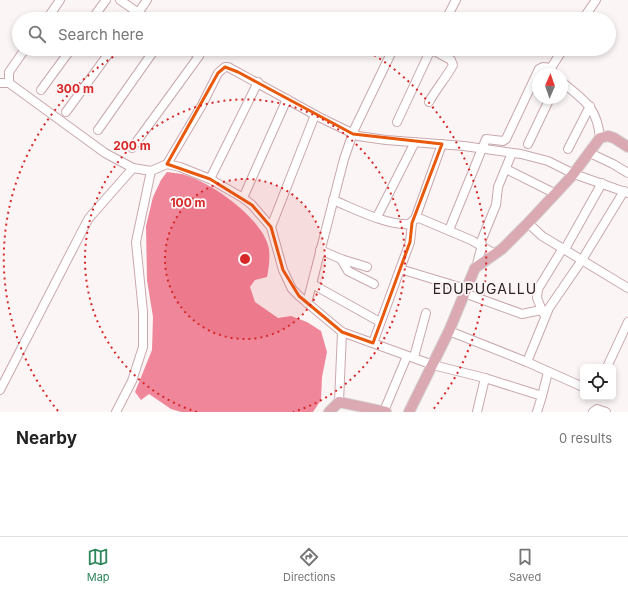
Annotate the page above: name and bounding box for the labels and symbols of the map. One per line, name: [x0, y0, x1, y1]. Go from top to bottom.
north arrow: [532, 68, 568, 104]
text: 300 m: [56, 81, 94, 96]
text: 200 m: [113, 138, 151, 153]
text: 100 m: [170, 195, 206, 210]
centre of rings: [238, 252, 252, 266]
district label: EDUPUGALLU: [433, 280, 537, 297]

